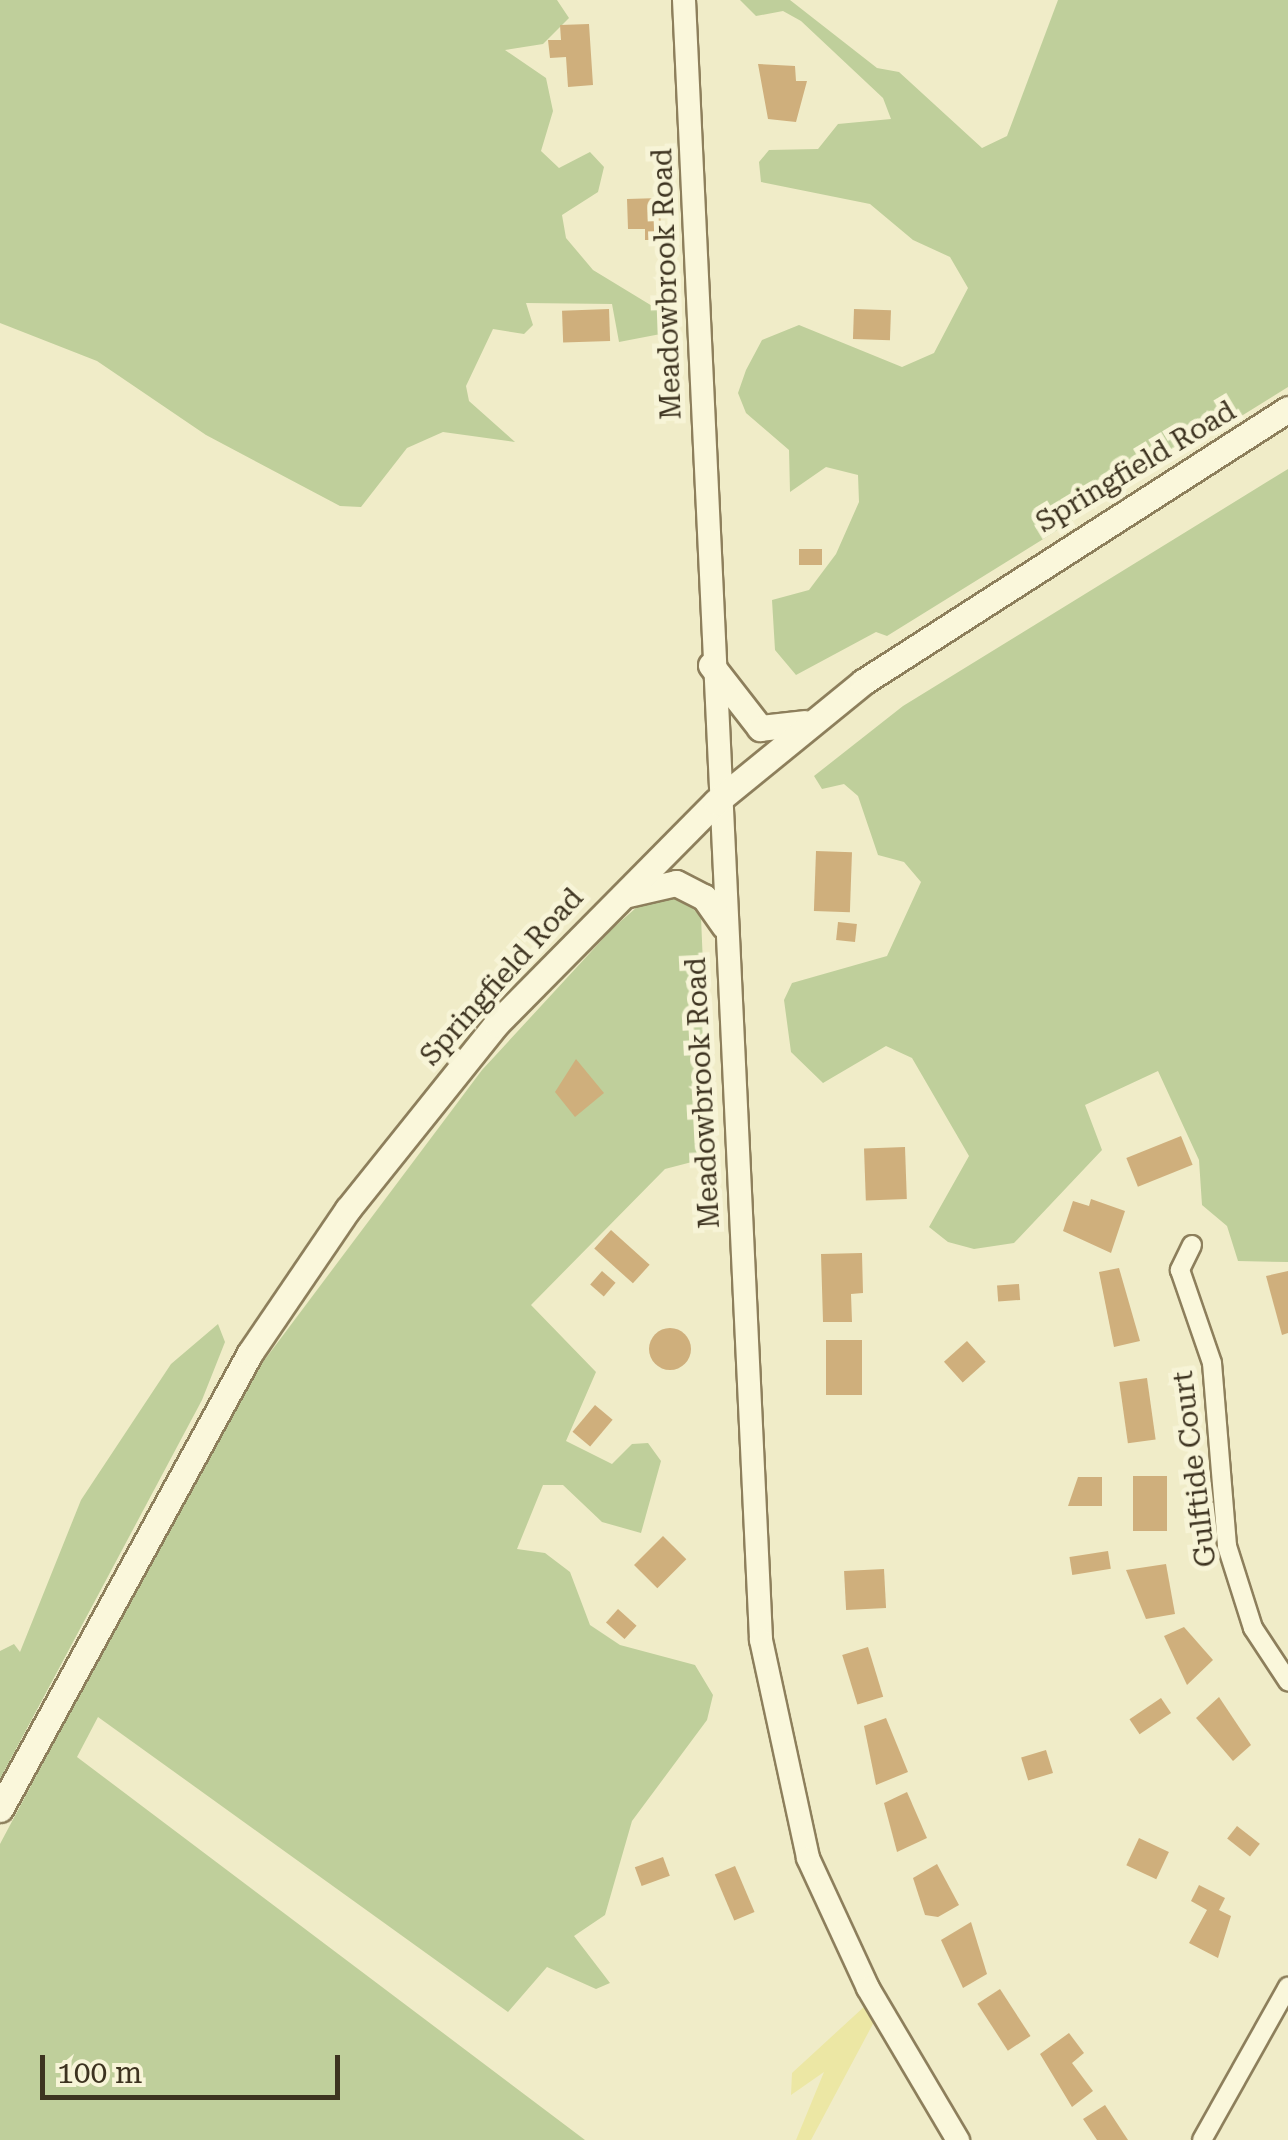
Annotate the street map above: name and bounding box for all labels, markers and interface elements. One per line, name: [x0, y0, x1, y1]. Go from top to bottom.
street label: Meadowbrook Road: [645, 148, 689, 420]
street label: Springfield Road: [1030, 394, 1242, 540]
street label: Springfield Road: [414, 882, 590, 1072]
street label: Meadowbrook Road: [679, 957, 727, 1229]
street label: Gulftide Court: [1166, 1369, 1224, 1569]
scale bar: [45, 2035, 345, 2097]
text: 100 m: [57, 2055, 142, 2090]

